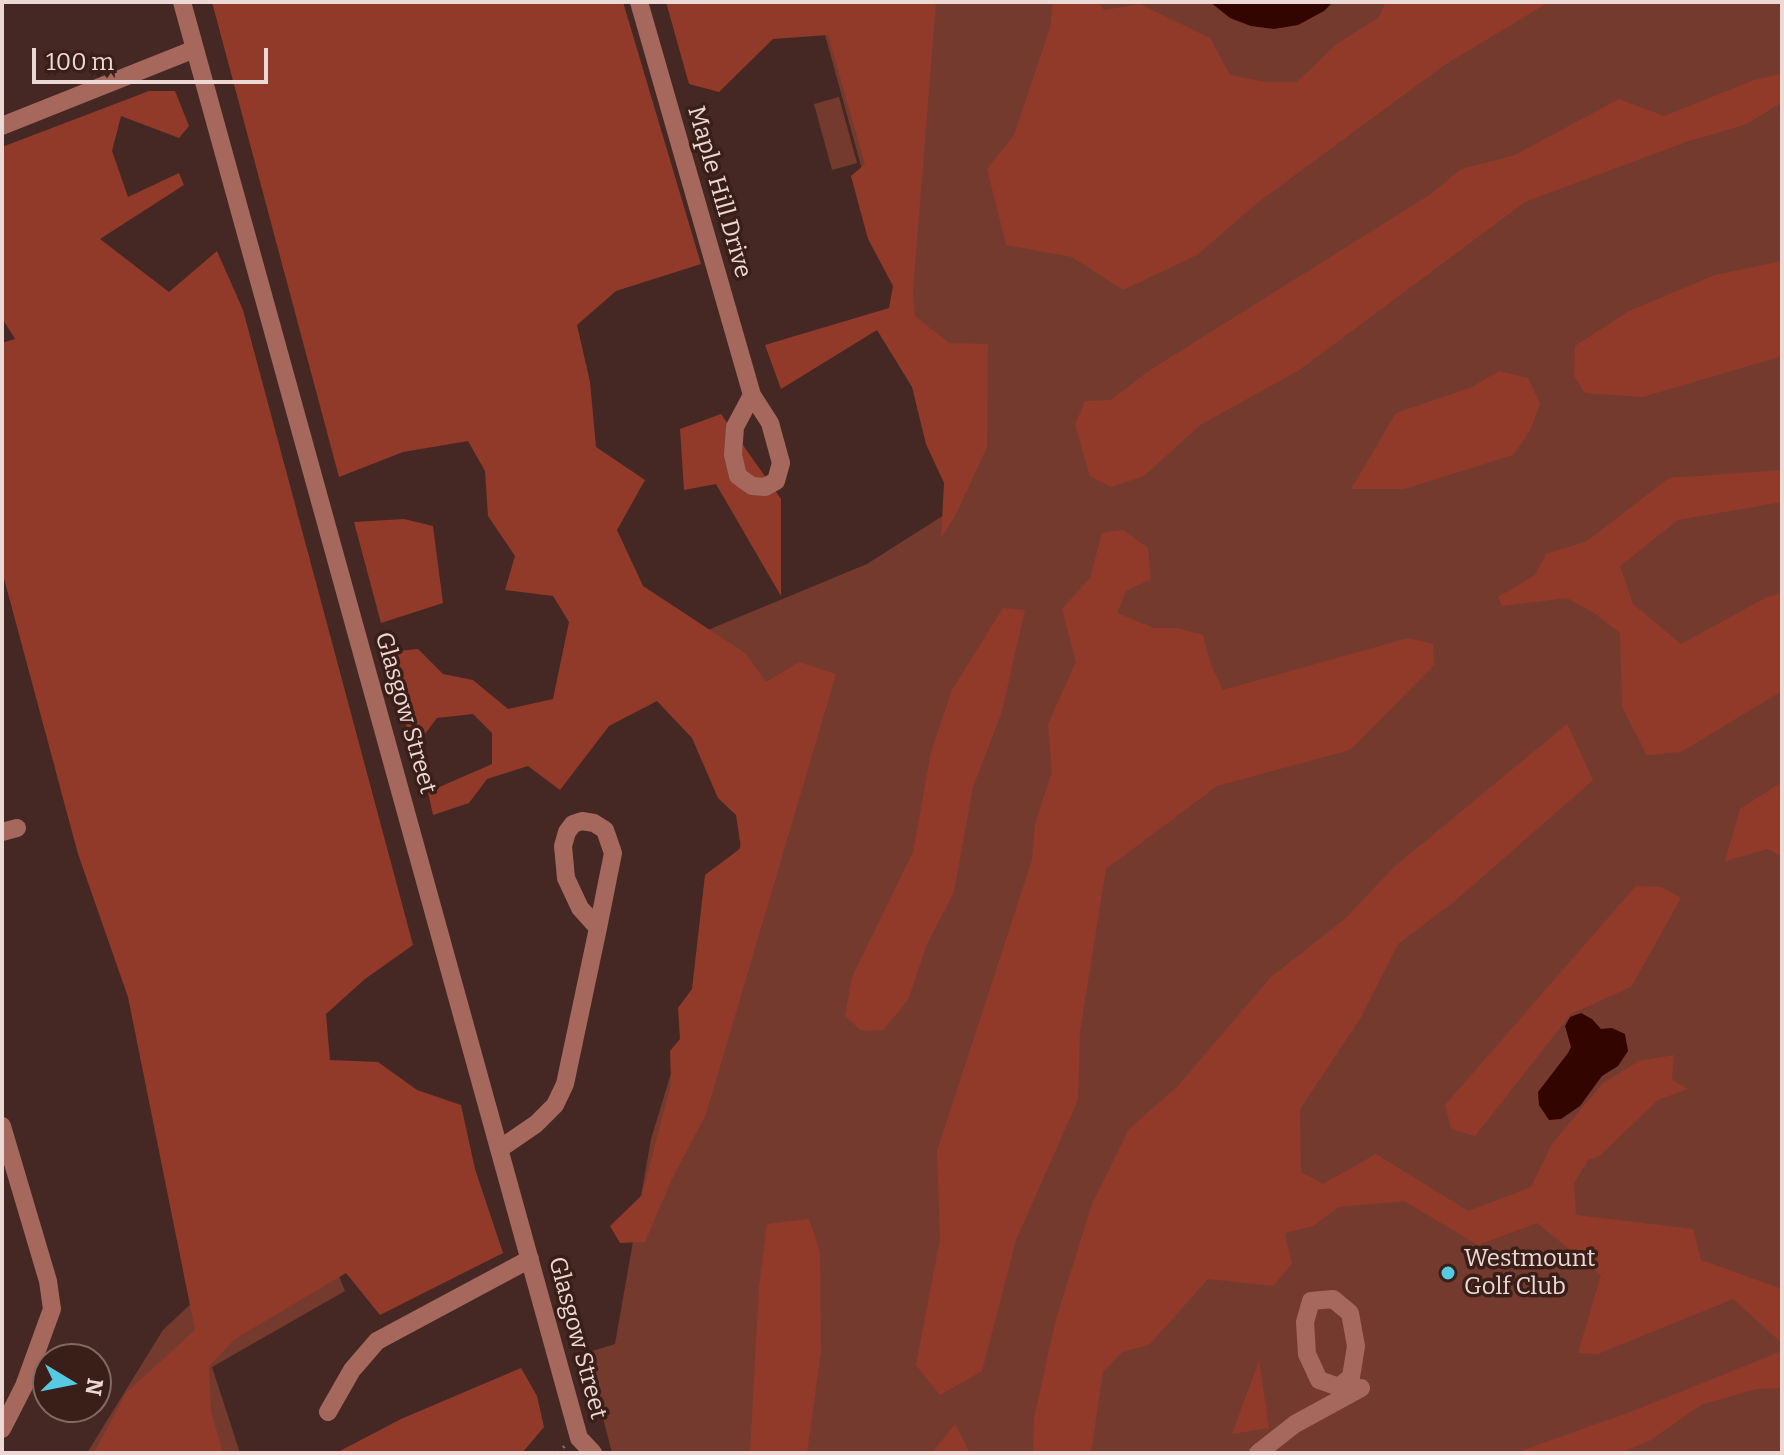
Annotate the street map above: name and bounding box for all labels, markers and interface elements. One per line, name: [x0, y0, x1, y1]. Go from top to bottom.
scale bar: [36, 32, 272, 82]
text: 100 m: [46, 48, 114, 76]
street label: Maple Hill Drive: [681, 103, 757, 281]
street label: Glasgow Street: [368, 629, 442, 797]
place label: Westmount Golf Club: [1464, 1245, 1596, 1301]
street label: Glasgow Street: [542, 1254, 612, 1422]
marker: Westmount Golf Club: [1439, 1264, 1457, 1282]
north arrow: [32, 1343, 112, 1423]
text: N: [79, 1376, 109, 1398]

